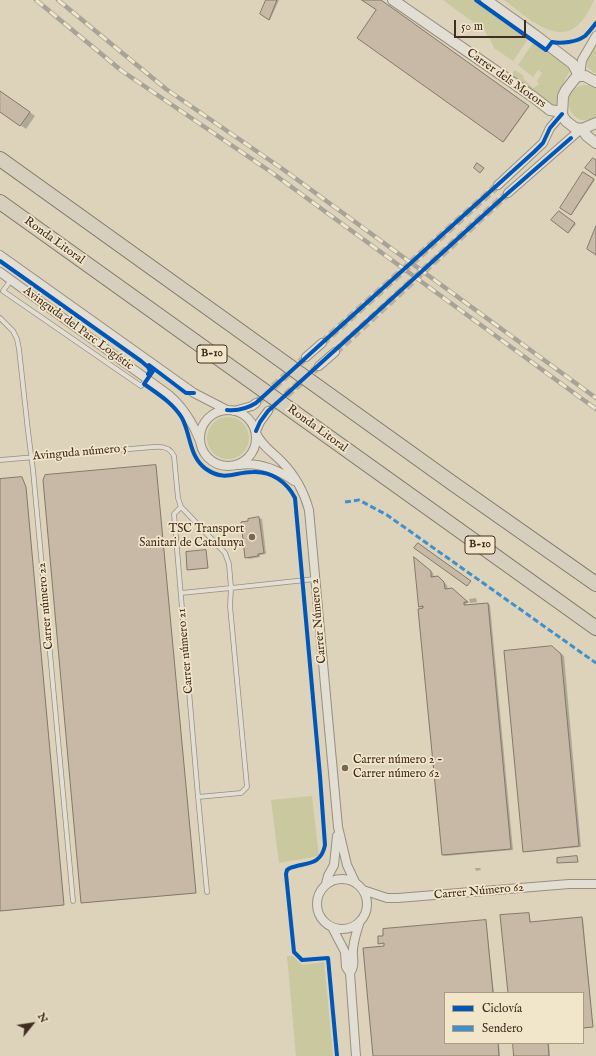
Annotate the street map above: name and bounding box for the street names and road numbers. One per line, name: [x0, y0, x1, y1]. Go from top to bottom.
street label: Carrer dels Motors: [463, 46, 549, 112]
street label: Ronda Litoral: [21, 214, 87, 268]
street label: Avinguda del Parc Logístic: [20, 284, 136, 374]
road number: B-10: [197, 345, 227, 363]
street label: Ronda Litoral: [284, 402, 350, 456]
street label: Avinguda número 5: [32, 442, 128, 464]
road number: B-10: [465, 536, 495, 554]
street label: Carrer número 22: [35, 562, 57, 650]
street label: Carrer Número 2: [308, 578, 330, 664]
street label: Carrer número 21: [175, 608, 197, 694]
street label: Carrer Número 62: [433, 881, 525, 903]

